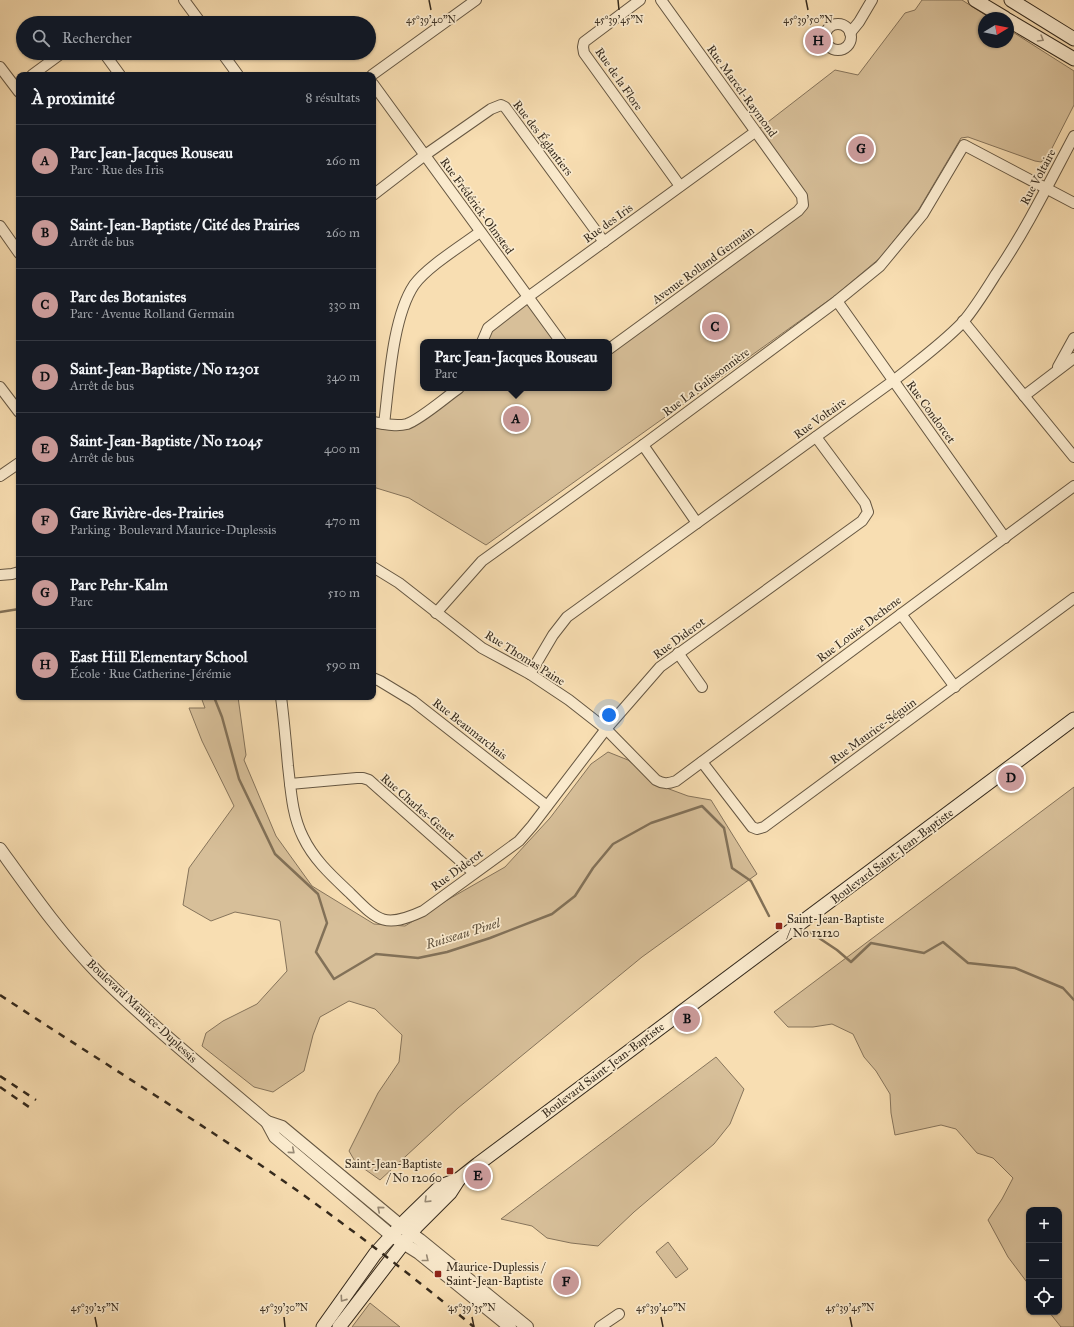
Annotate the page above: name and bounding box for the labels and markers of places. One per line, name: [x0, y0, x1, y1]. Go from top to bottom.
pin: H: [805, 26, 831, 56]
pin: G: [848, 134, 874, 164]
pin: C: [702, 312, 728, 342]
pin: A: [503, 404, 529, 434]
pin: D: [998, 763, 1024, 793]
place label: Saint-Jean-Baptiste / No 12120: [786, 912, 884, 940]
marker: Saint-Jean-Baptiste / No 12120: [774, 921, 784, 931]
pin: B: [674, 1004, 700, 1034]
place label: Saint-Jean-Baptiste / No 12060: [345, 1157, 442, 1185]
pin: E: [465, 1161, 491, 1191]
marker: Saint-Jean-Baptiste / No 12060: [445, 1166, 455, 1176]
place label: Maurice-Duplessis / Saint-Jean-Baptiste: [446, 1260, 547, 1289]
pin: F: [553, 1267, 579, 1297]
marker: Maurice-Duplessis / Saint-Jean-Baptiste: [433, 1269, 443, 1279]

